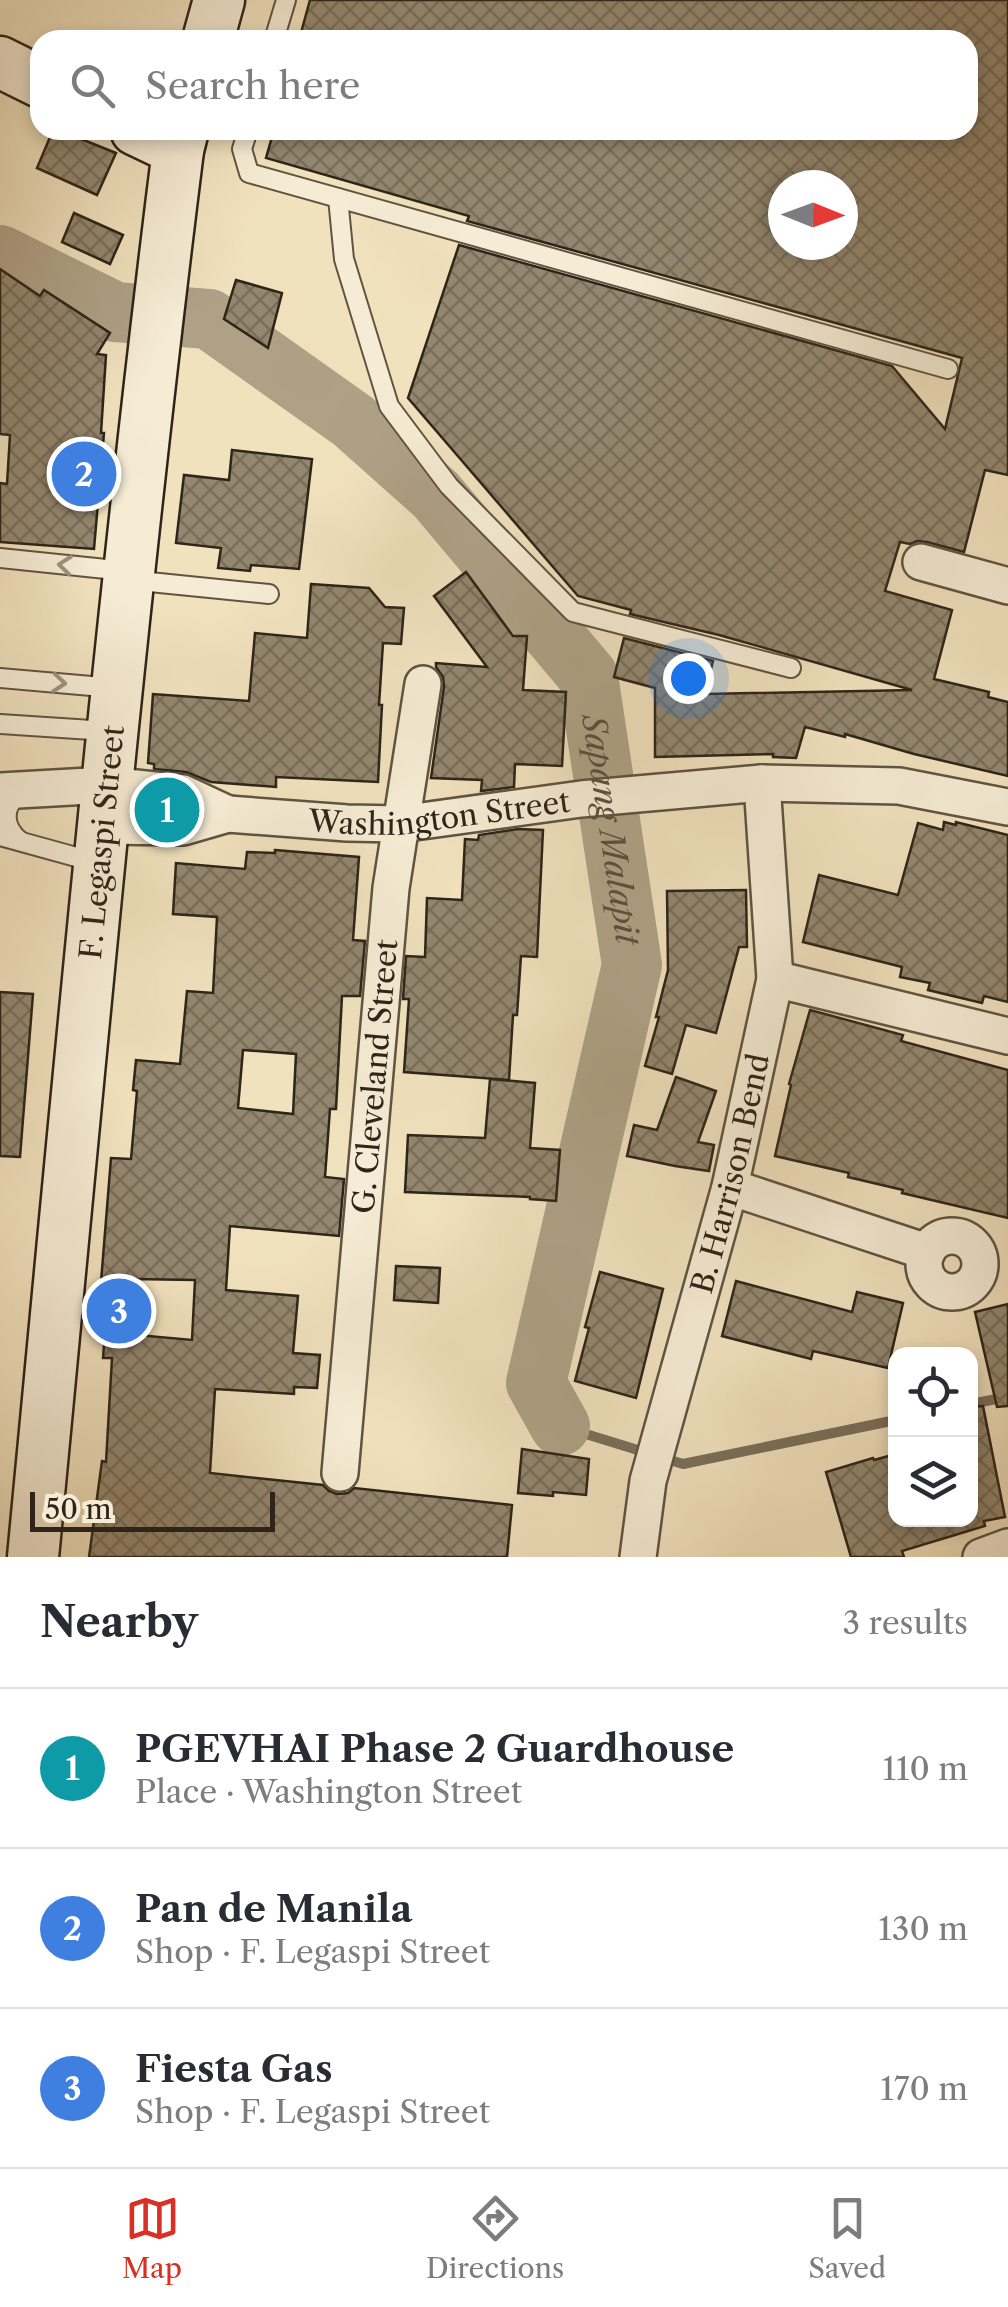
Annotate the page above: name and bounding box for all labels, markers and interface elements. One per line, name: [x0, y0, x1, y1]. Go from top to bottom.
search box: [30, 30, 978, 140]
icon: search: [65, 58, 120, 113]
text: Search here: [145, 62, 360, 109]
north arrow: [768, 170, 858, 260]
pin: 2: [52, 436, 116, 512]
one-way arrow: [57, 555, 73, 576]
your location: [663, 653, 714, 704]
one-way arrow: [51, 672, 67, 693]
water label: Sapang Malapit: [574, 710, 648, 949]
street label: F. Legaspi Street: [71, 723, 132, 961]
pin: 1: [134, 772, 200, 848]
street label: Washington Street: [306, 782, 572, 843]
street label: G. Cleveland Street: [344, 938, 405, 1215]
street label: B. Harrison Bend: [683, 1050, 777, 1298]
pin: 3: [86, 1274, 152, 1348]
map controls: [888, 1347, 978, 1527]
button: locate: [888, 1347, 978, 1437]
button: layers: [888, 1437, 978, 1527]
scale bar: [30, 1487, 275, 1532]
text: 50 m: [45, 1492, 112, 1526]
text: Nearby: [40, 1596, 198, 1648]
text: 3 results: [842, 1603, 968, 1642]
text: PGEVHAI Phase 2 Guardhouse: [135, 1725, 734, 1772]
text: 1: [65, 1749, 80, 1788]
text: 110 m: [882, 1749, 968, 1788]
text: Place · Washington Street: [135, 1772, 522, 1811]
text: Pan de Manila: [135, 1885, 412, 1932]
text: 2: [63, 1909, 82, 1948]
text: 130 m: [878, 1909, 968, 1948]
text: Shop · F. Legaspi Street: [135, 1932, 490, 1971]
text: Fiesta Gas: [135, 2045, 333, 2092]
text: 3: [63, 2069, 82, 2108]
text: 170 m: [880, 2069, 968, 2108]
text: Shop · F. Legaspi Street: [135, 2092, 490, 2131]
tab: Map: [122, 2191, 182, 2285]
tab: Directions: [426, 2191, 564, 2285]
tab: Saved: [808, 2191, 886, 2285]

